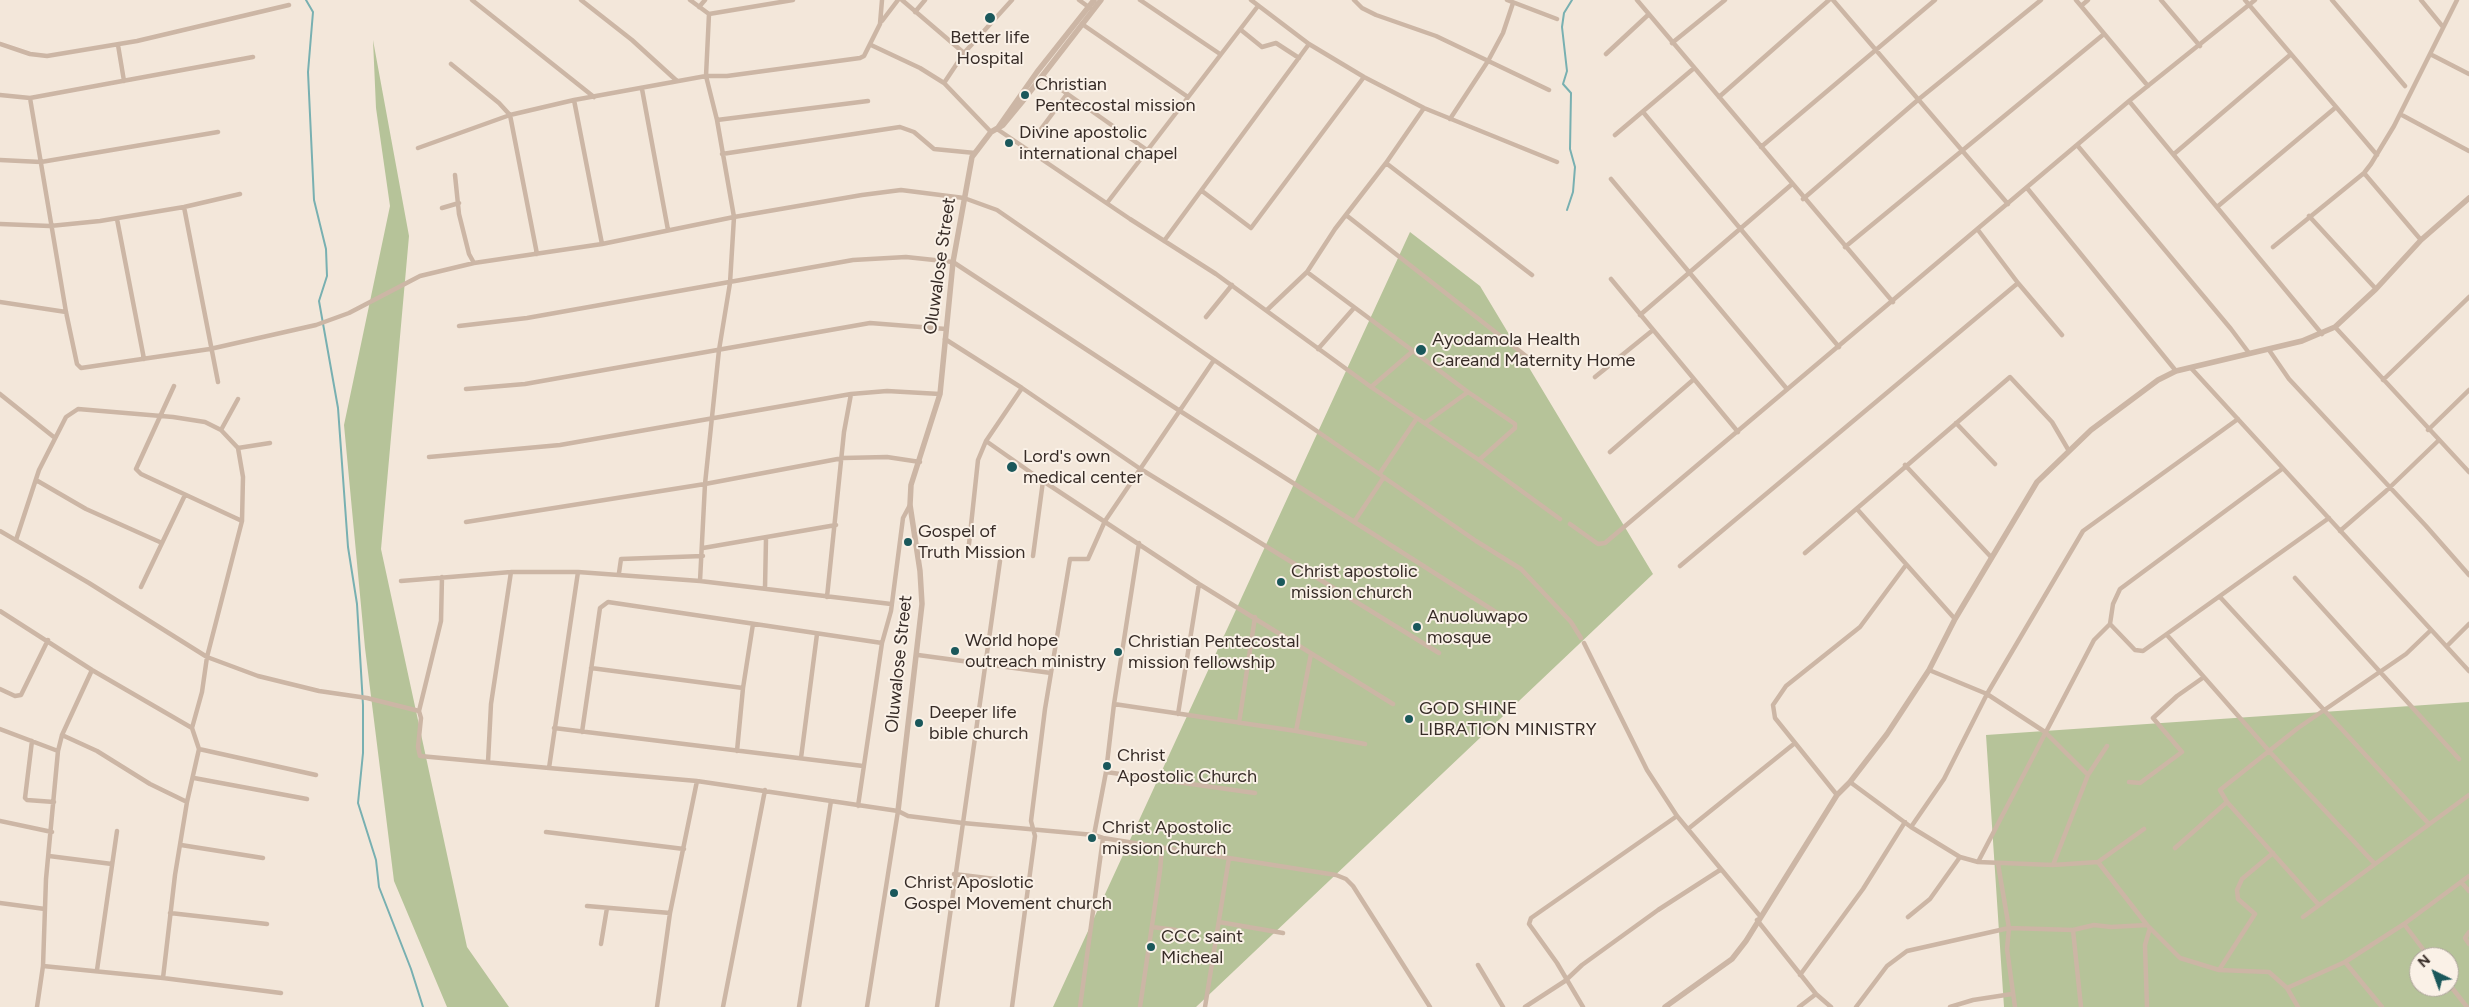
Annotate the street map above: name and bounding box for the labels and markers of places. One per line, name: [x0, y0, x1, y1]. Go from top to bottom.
marker: Better life Hospital: [983, 11, 997, 25]
place label: Better life Hospital: [950, 27, 1030, 70]
place label: Christian Pentecostal mission: [1035, 74, 1196, 116]
marker: Christian Pentecostal mission: [1019, 89, 1031, 101]
place label: Divine apostolic international chapel: [1019, 122, 1178, 164]
marker: Divine apostolic international chapel: [1003, 137, 1015, 149]
place label: Ayodamola Health Careand Maternity Home: [1432, 329, 1635, 372]
marker: Ayodamola Health Careand Maternity Home: [1414, 343, 1428, 357]
place label: Lord's own medical center: [1023, 446, 1142, 488]
marker: Lord's own medical center: [1005, 460, 1019, 474]
place label: Gospel of Truth Mission: [918, 521, 1025, 564]
marker: Gospel of Truth Mission: [902, 536, 914, 548]
place label: Christ apostolic mission church: [1291, 561, 1418, 604]
marker: Christ apostolic mission church: [1275, 576, 1287, 588]
place label: Anuoluwapo mosque: [1427, 606, 1528, 649]
marker: Anuoluwapo mosque: [1411, 621, 1423, 633]
place label: World hope outreach ministry: [965, 630, 1106, 672]
place label: Christian Pentecostal mission fellowship: [1128, 631, 1299, 674]
marker: World hope outreach ministry: [949, 645, 961, 657]
marker: Christian Pentecostal mission fellowship: [1112, 646, 1124, 658]
place label: GOD SHINE LIBRATION MINISTRY: [1419, 698, 1597, 741]
place label: Deeper life bible church: [929, 702, 1028, 744]
marker: GOD SHINE LIBRATION MINISTRY: [1403, 713, 1415, 725]
marker: Deeper life bible church: [913, 717, 925, 729]
place label: Christ Apostolic Church: [1117, 745, 1257, 788]
marker: Christ Apostolic Church: [1101, 760, 1113, 772]
place label: Christ Apostolic mission Church: [1102, 817, 1232, 860]
marker: Christ Apostolic mission Church: [1086, 832, 1098, 844]
place label: Christ Aposlotic Gospel Movement church: [904, 872, 1112, 914]
marker: Christ Aposlotic Gospel Movement church: [888, 887, 900, 899]
place label: CCC saint Micheal: [1161, 926, 1243, 969]
marker: CCC saint Micheal: [1145, 941, 1157, 953]

